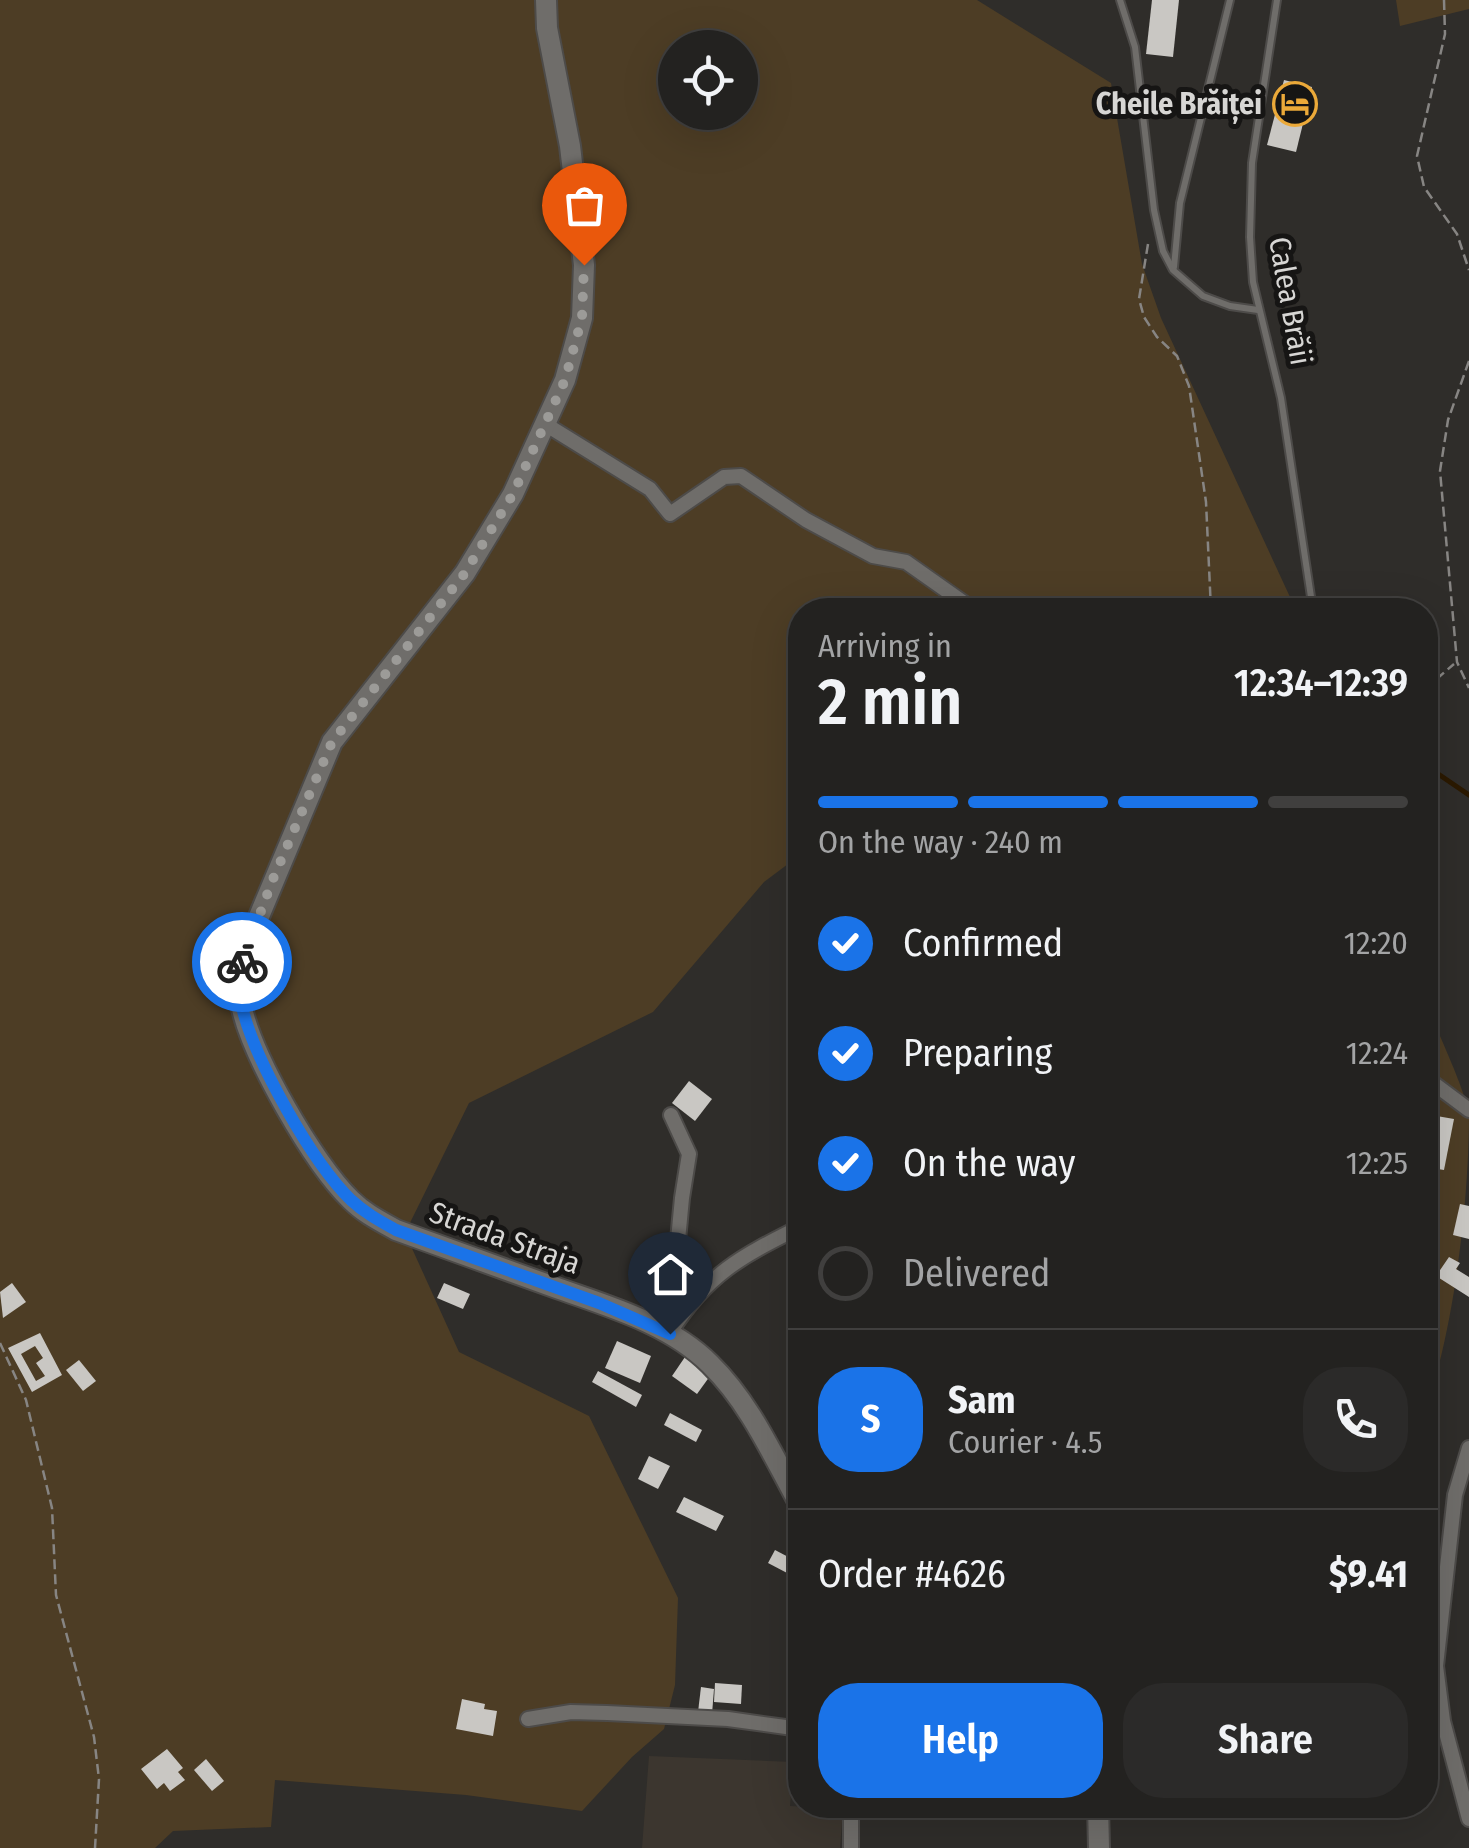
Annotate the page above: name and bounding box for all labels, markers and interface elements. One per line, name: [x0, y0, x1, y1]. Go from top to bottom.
map controls: [658, 30, 758, 130]
button: locate: [658, 30, 758, 130]
hotel icon: Cheile Brăiței: [1272, 81, 1318, 127]
place label: Cheile Brăiței: [1096, 86, 1262, 124]
pin: [542, 163, 627, 266]
icon: bag: [557, 178, 612, 233]
street label: Calea Brăii: [1261, 234, 1319, 368]
text: Arriving in: [818, 627, 952, 665]
text: 12:34–12:39: [1234, 660, 1408, 706]
text: 2 min: [818, 663, 962, 741]
text: On the way · 240 m: [818, 823, 1063, 861]
courier: [192, 912, 292, 1012]
icon: check: [818, 916, 873, 971]
text: Confirmed: [903, 920, 1063, 966]
text: 12:20: [1344, 924, 1408, 962]
icon: bike: [215, 935, 270, 990]
icon: check: [818, 1026, 873, 1081]
text: Preparing: [903, 1030, 1052, 1076]
text: 12:24: [1346, 1034, 1408, 1072]
icon: check: [818, 1136, 873, 1191]
text: On the way: [903, 1140, 1075, 1186]
text: 12:25: [1346, 1144, 1408, 1182]
street label: Strada Straja: [425, 1194, 585, 1282]
pin: [628, 1232, 713, 1335]
icon: home: [643, 1247, 698, 1302]
text: Delivered: [903, 1250, 1050, 1296]
button: phone: [1303, 1367, 1408, 1472]
text: Sam: [948, 1377, 1016, 1423]
text: S: [861, 1396, 880, 1442]
text: Courier · 4.5: [948, 1423, 1103, 1461]
text: Order #4626: [818, 1551, 1006, 1597]
text: $9.41: [1329, 1551, 1408, 1597]
button: Help: [818, 1683, 1103, 1798]
button: Share: [1123, 1683, 1408, 1798]

